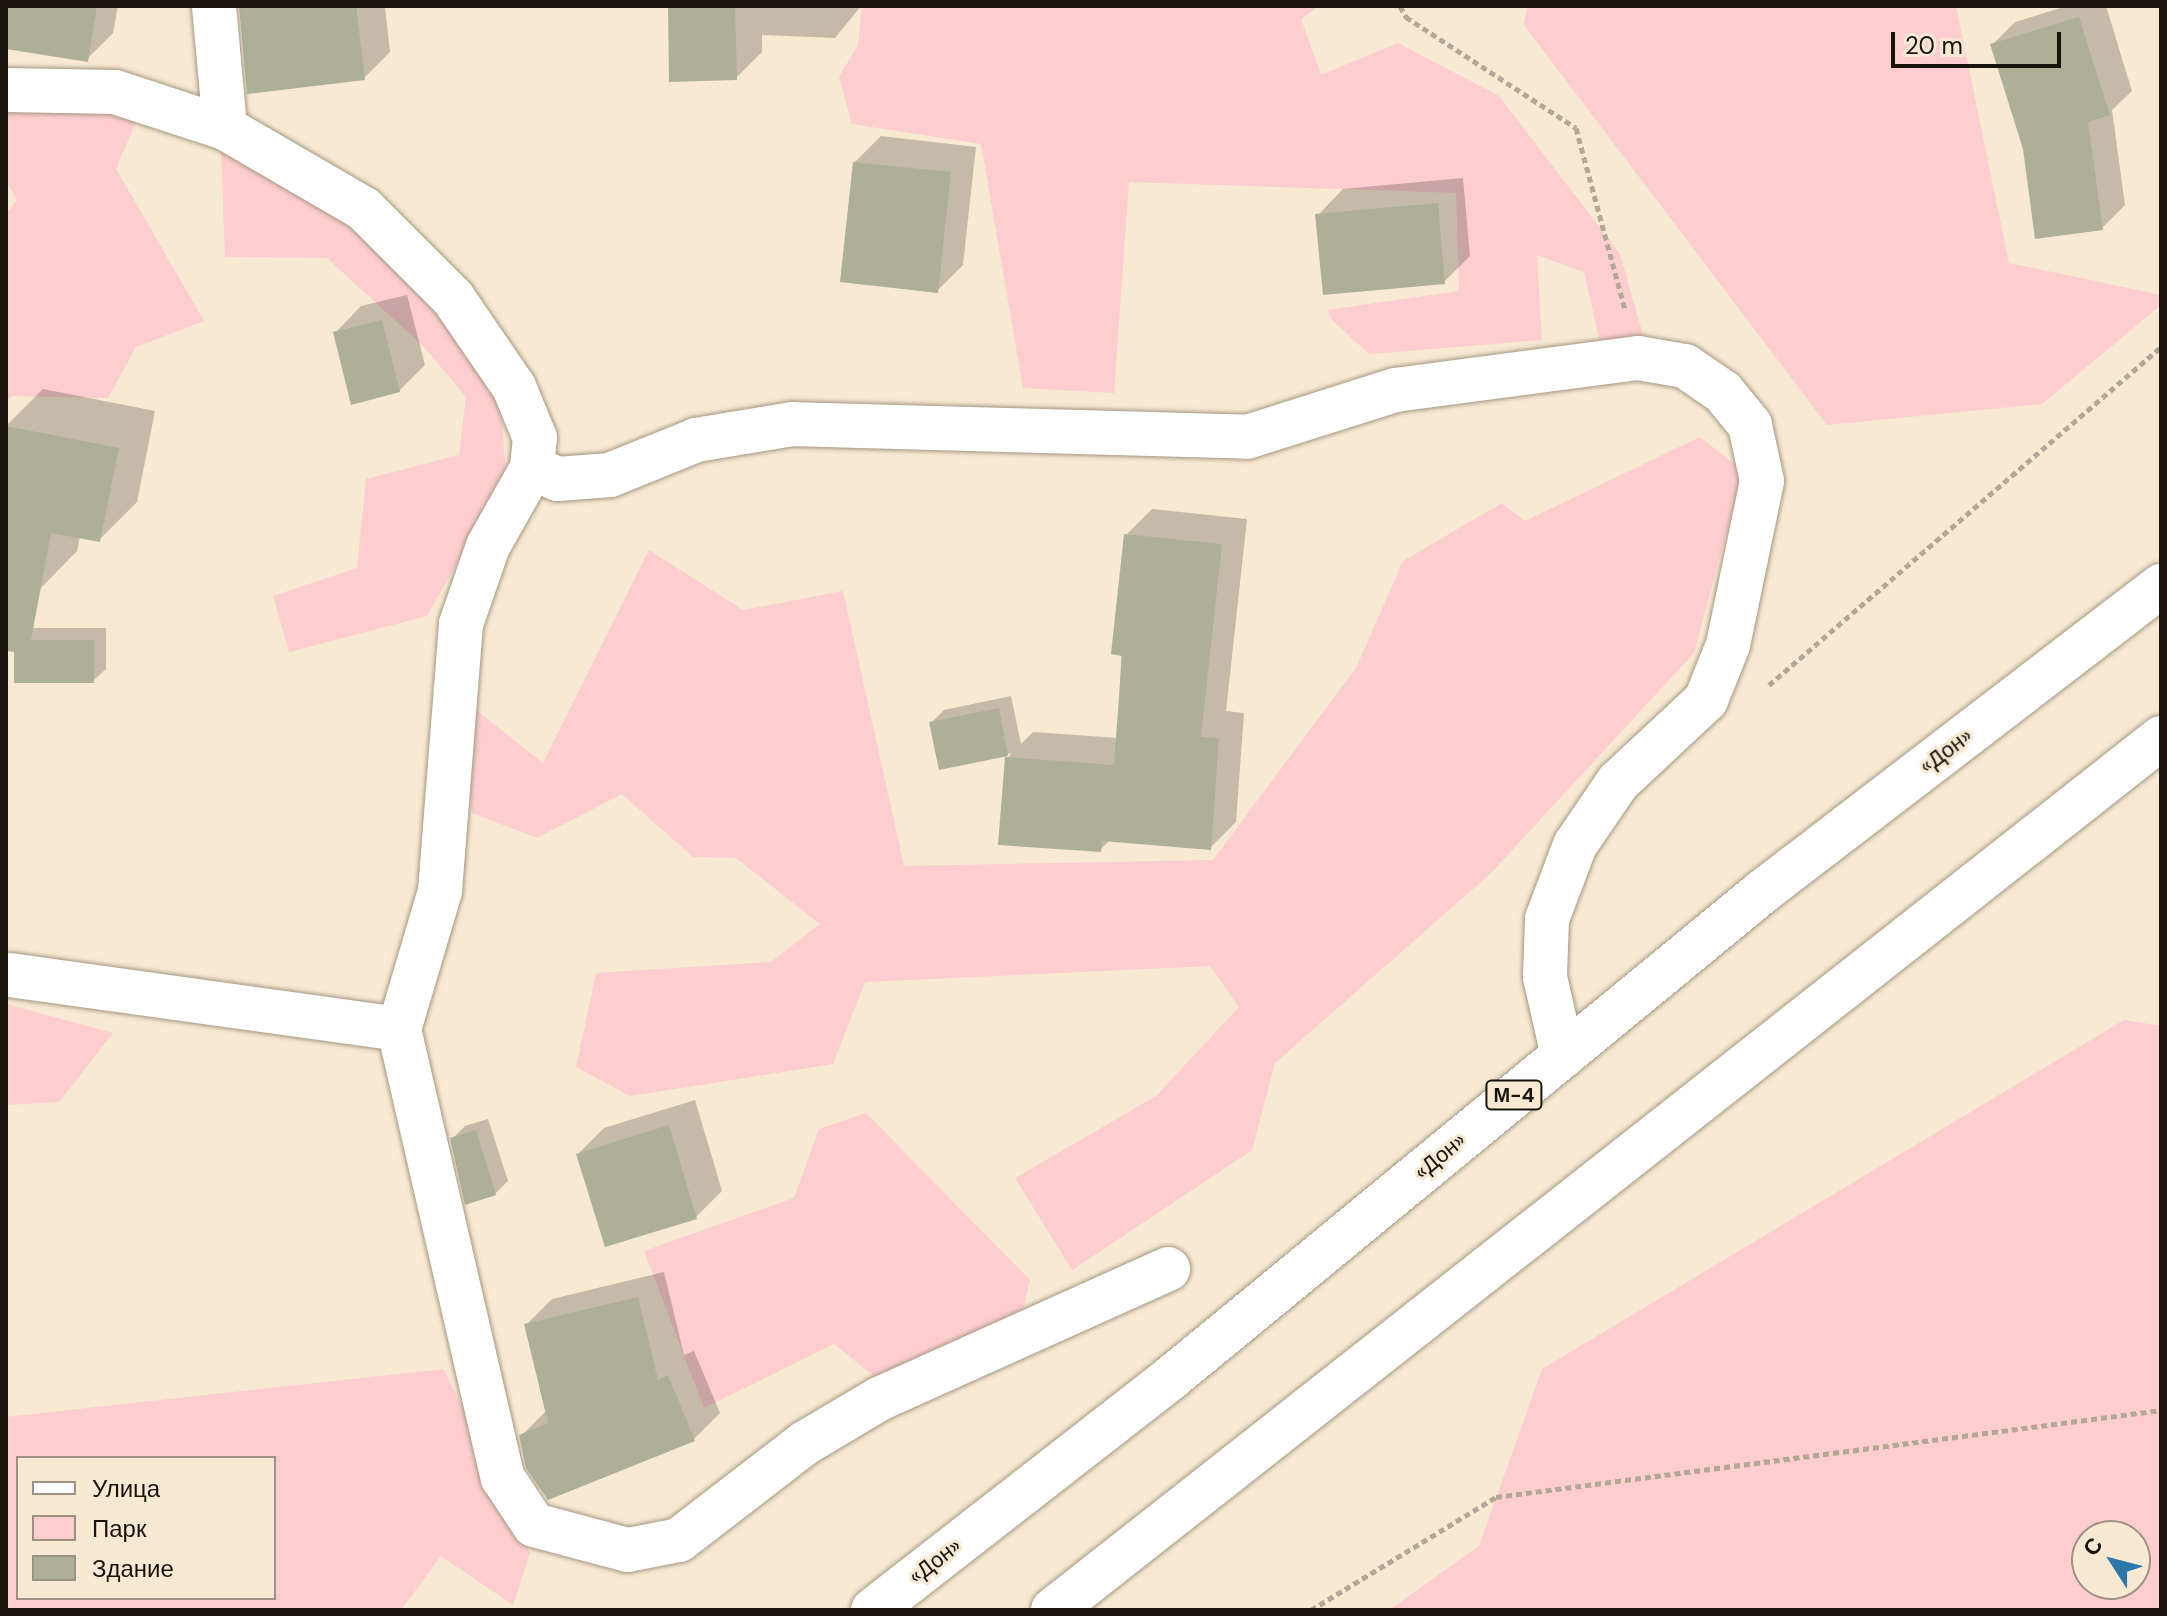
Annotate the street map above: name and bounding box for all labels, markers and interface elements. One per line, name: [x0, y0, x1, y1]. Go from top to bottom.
scale bar: [1895, 16, 2065, 66]
text: 20 m: [1905, 30, 1963, 61]
street label: «Дон»: [1914, 723, 1978, 779]
road number: М-4: [1484, 1079, 1544, 1111]
street label: «Дон»: [1409, 1127, 1471, 1185]
legend: [16, 1456, 276, 1600]
text: Улица: [92, 1473, 160, 1504]
text: Парк: [92, 1513, 146, 1544]
north arrow: [2071, 1520, 2151, 1600]
street label: «Дон»: [903, 1532, 967, 1590]
text: С: [2076, 1532, 2109, 1562]
text: Здание: [92, 1553, 174, 1584]

